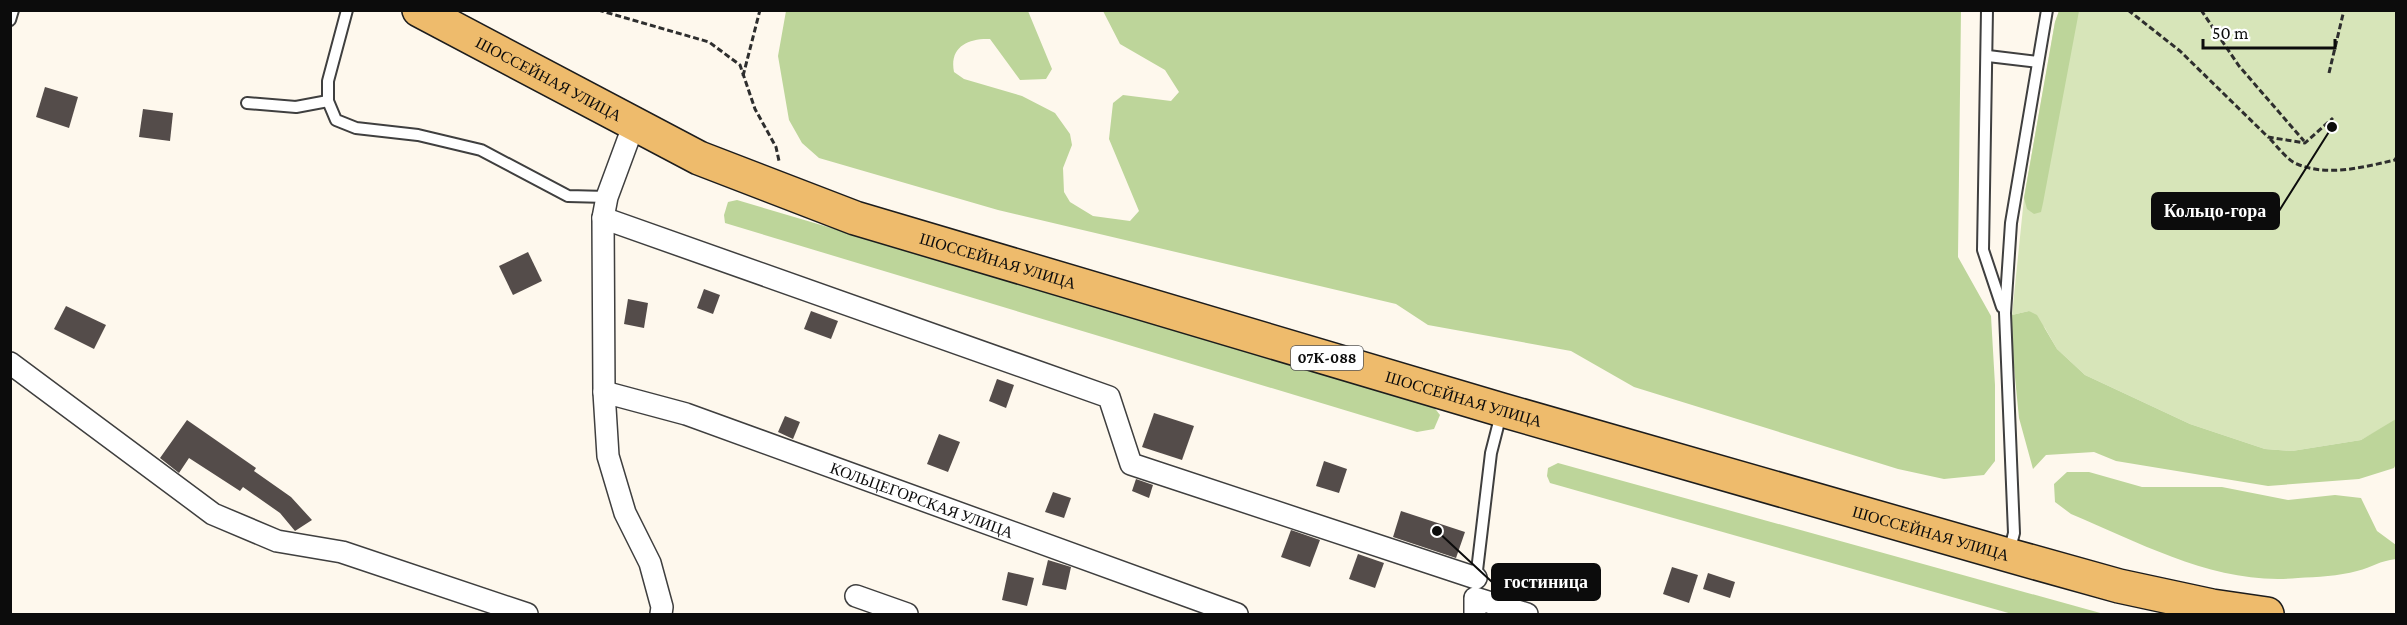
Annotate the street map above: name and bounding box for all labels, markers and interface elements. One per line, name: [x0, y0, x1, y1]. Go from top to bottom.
scale bar: [2203, 12, 2335, 50]
text: 50 m: [2212, 23, 2249, 43]
street label: ШОССЕЙНАЯ УЛИЦА: [473, 33, 625, 124]
callout: Кольцо-гора: [2152, 193, 2279, 229]
text: Кольцо-гора: [2164, 201, 2266, 221]
street label: ШОССЕЙНАЯ УЛИЦА: [918, 229, 1079, 292]
road number: 07К-088: [1291, 346, 1363, 370]
street label: ШОССЕЙНАЯ УЛИЦА: [1384, 367, 1545, 430]
street label: КОЛЬЦЕГОРСКАЯ УЛИЦА: [828, 459, 1016, 541]
street label: ШОССЕЙНАЯ УЛИЦА: [1851, 502, 2012, 564]
callout: гостиница: [1492, 564, 1600, 600]
text: гостиница: [1504, 572, 1588, 592]

